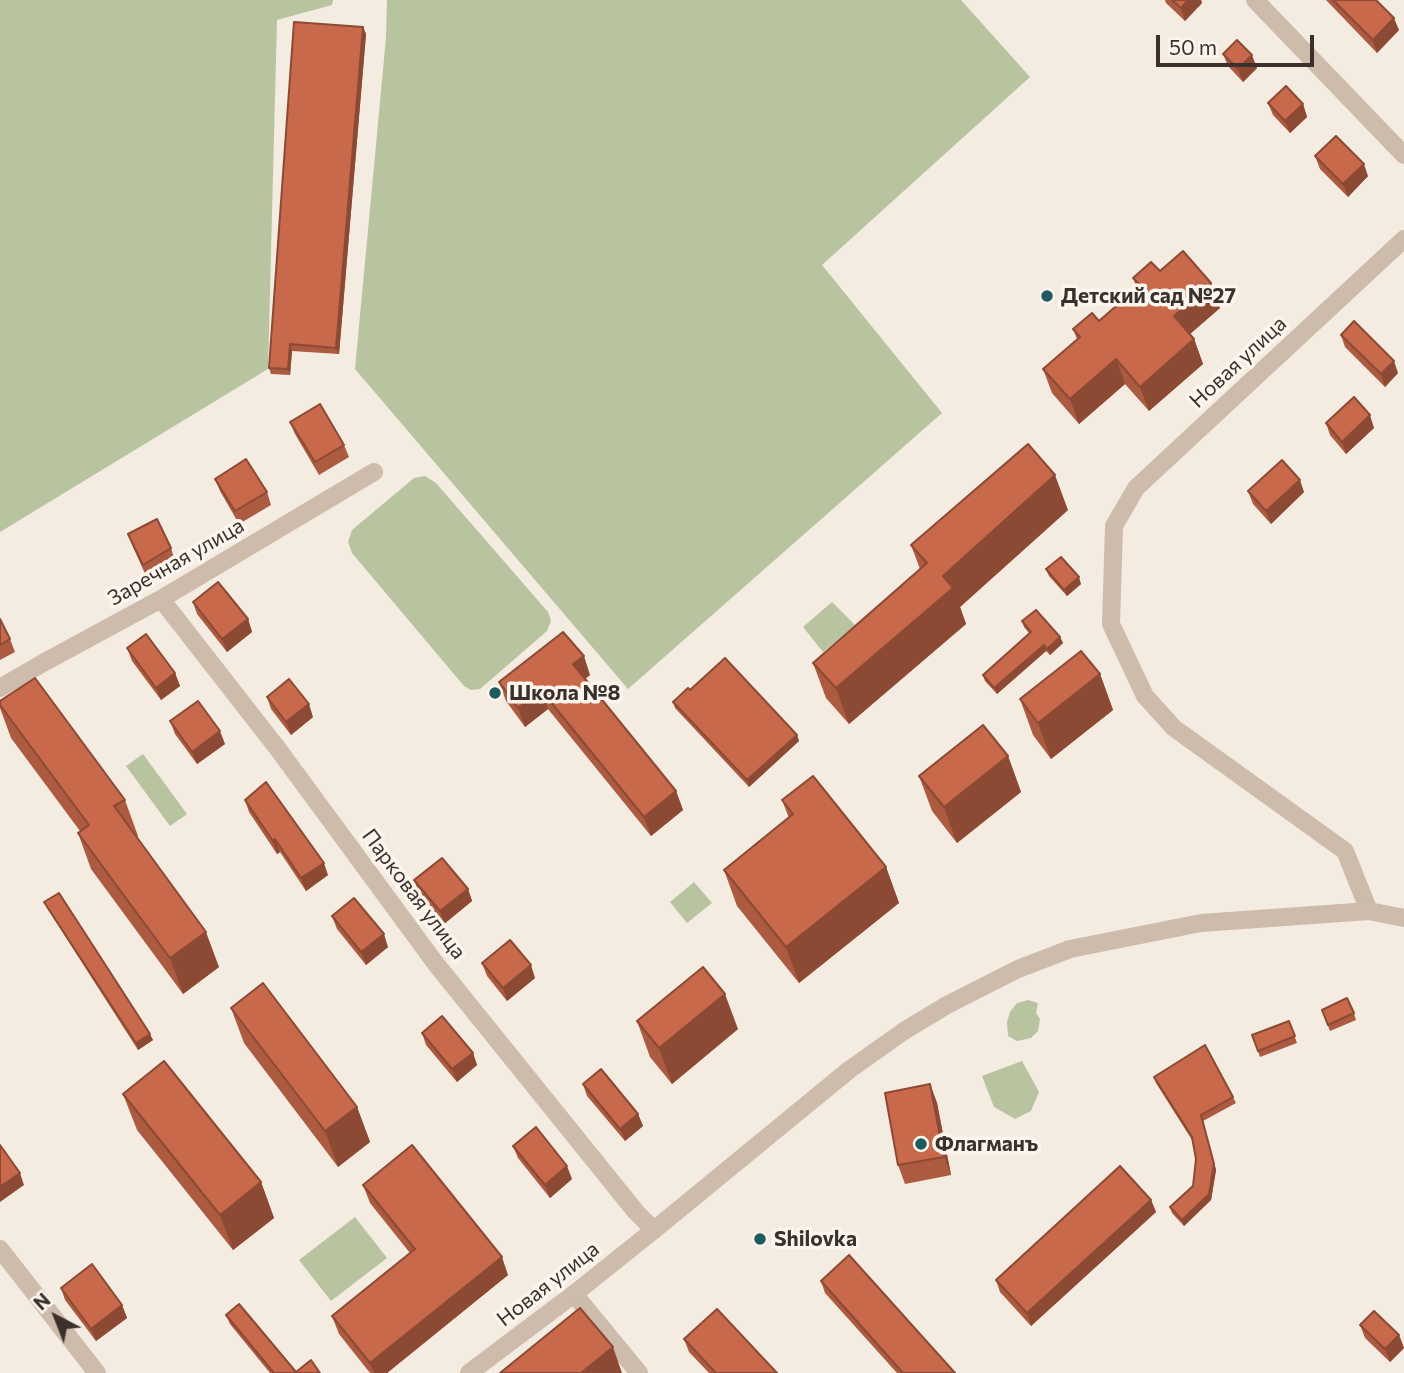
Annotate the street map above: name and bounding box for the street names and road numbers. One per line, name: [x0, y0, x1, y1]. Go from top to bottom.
street label: Новая улица: [1184, 311, 1292, 413]
street label: Заречная улица: [104, 513, 248, 611]
street label: Парковая улица: [357, 824, 471, 964]
street label: Новая улица: [492, 1236, 604, 1332]

